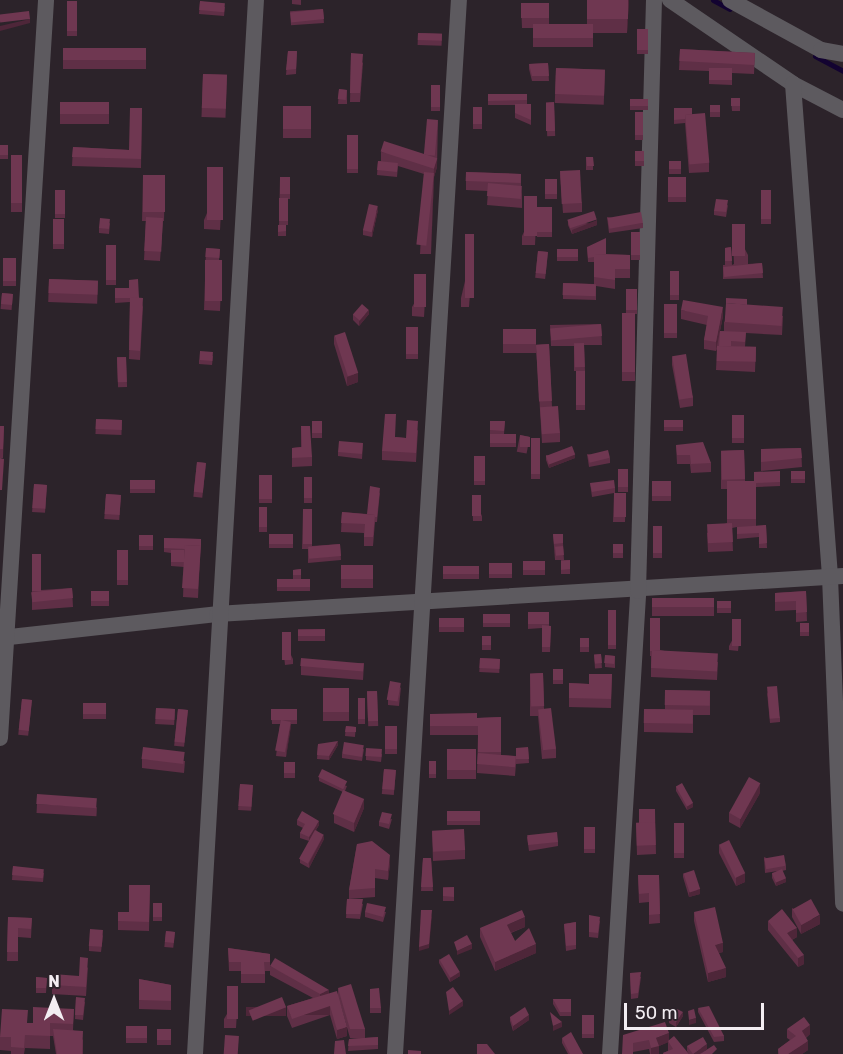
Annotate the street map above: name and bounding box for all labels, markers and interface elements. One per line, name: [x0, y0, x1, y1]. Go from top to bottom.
north arrow: [24, 970, 84, 1030]
text: N: [48, 972, 60, 991]
scale bar: [627, 991, 766, 1029]
text: 50 m: [635, 1002, 678, 1024]

